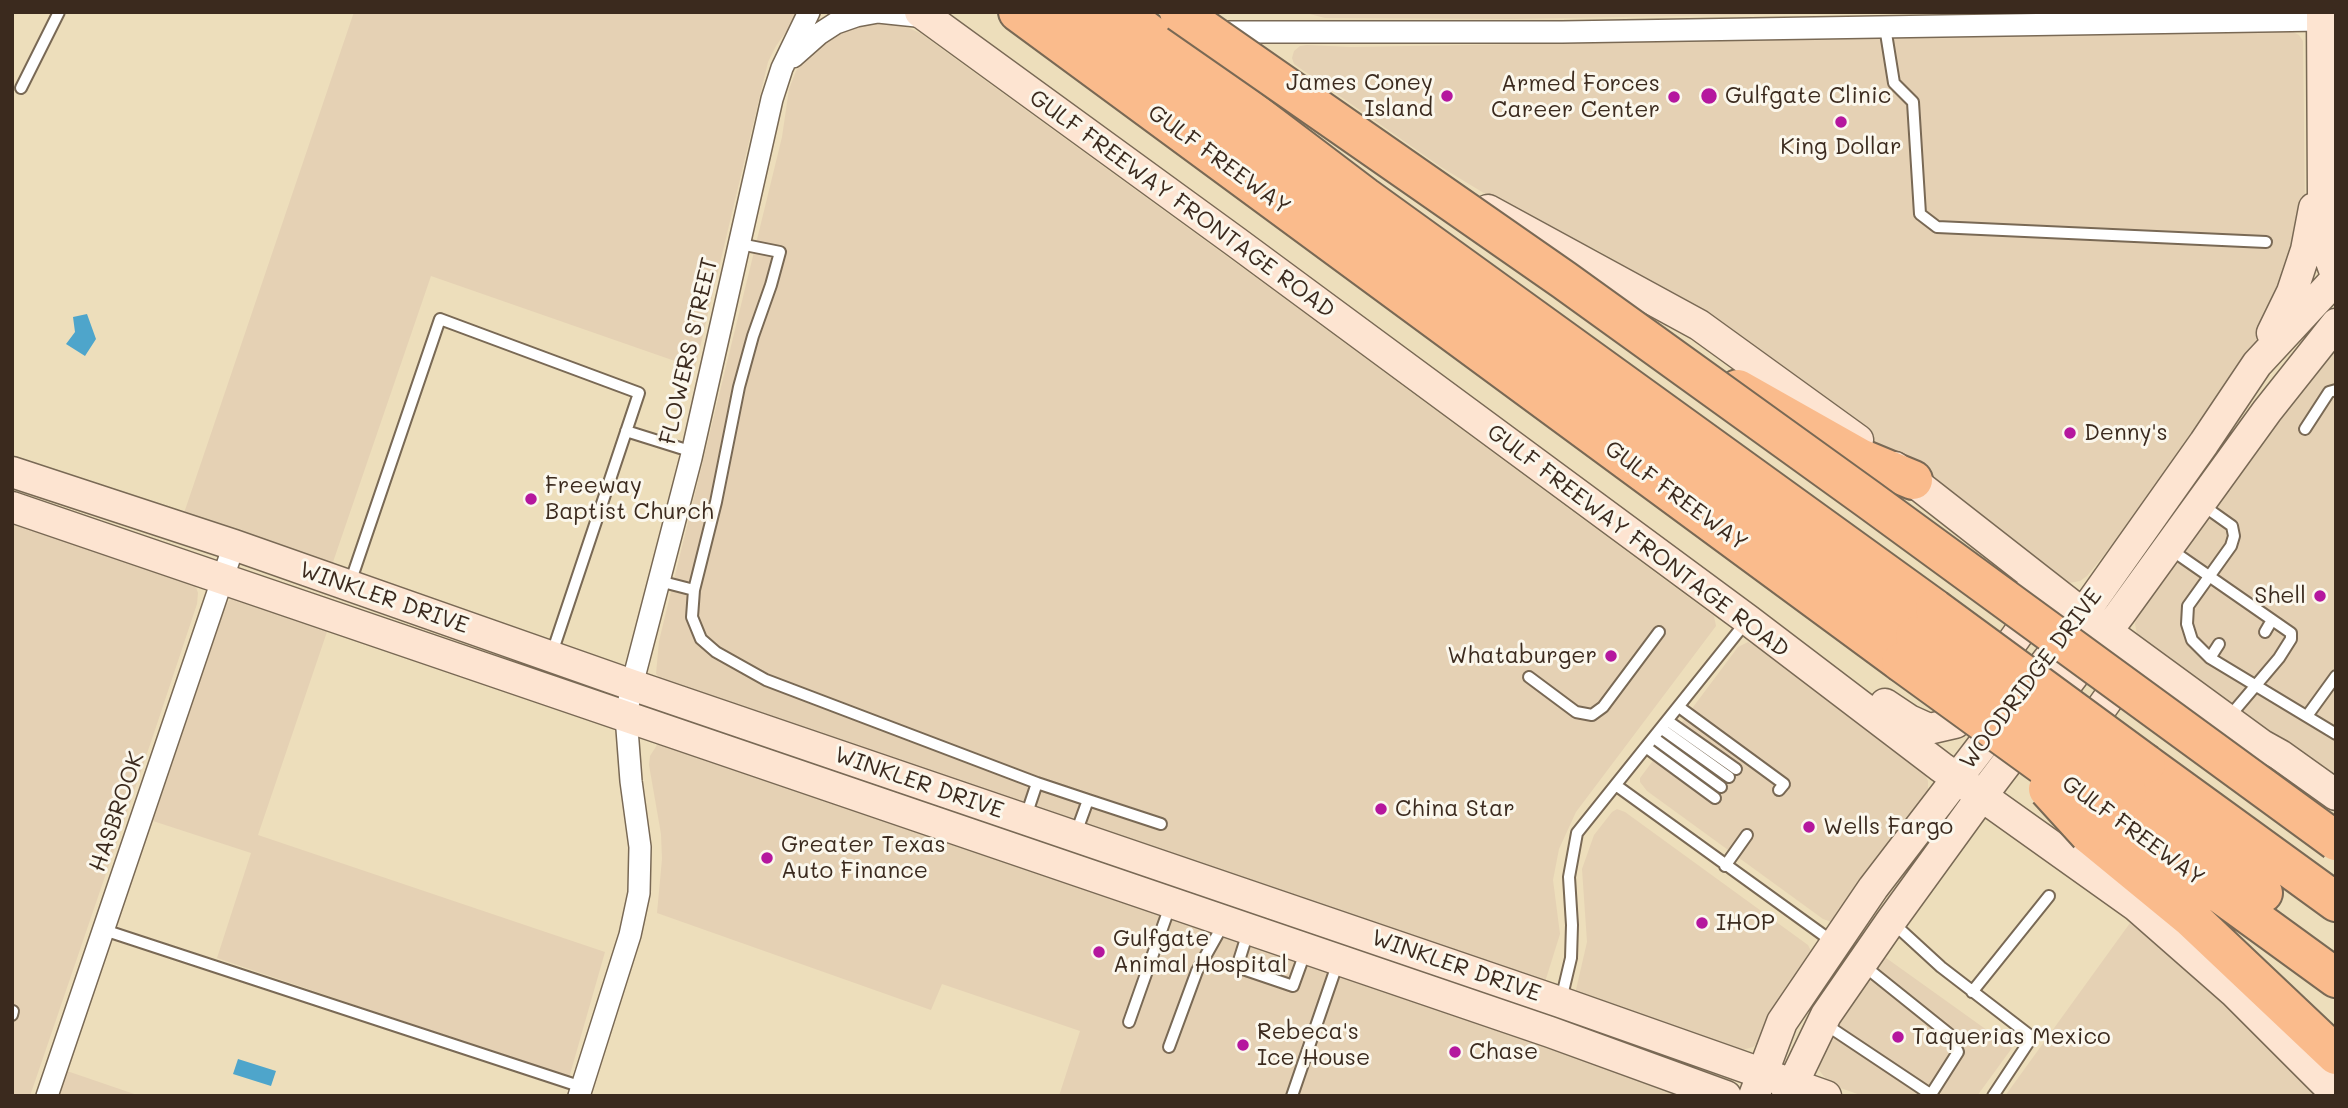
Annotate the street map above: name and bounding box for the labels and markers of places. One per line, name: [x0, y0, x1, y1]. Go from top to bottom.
place label: James Coney Island: [1286, 69, 1433, 123]
place label: Armed Forces Career Center: [1491, 70, 1660, 124]
place label: Gulfgate Clinic: [1725, 82, 1891, 110]
marker: Gulfgate Clinic: [1699, 86, 1719, 106]
marker: James Coney Island: [1439, 88, 1455, 104]
marker: Armed Forces Career Center: [1666, 89, 1682, 105]
marker: King Dollar: [1833, 114, 1849, 130]
place label: King Dollar: [1780, 133, 1902, 161]
place label: Denny's: [2084, 419, 2168, 447]
marker: Denny's: [2062, 425, 2078, 441]
place label: Freeway Baptist Church: [545, 472, 714, 526]
marker: Freeway Baptist Church: [523, 491, 539, 507]
place label: Shell: [2254, 582, 2306, 610]
marker: Shell: [2312, 588, 2328, 604]
place label: Whataburger: [1447, 642, 1597, 670]
marker: Whataburger: [1603, 648, 1619, 664]
place label: China Star: [1395, 795, 1515, 823]
marker: China Star: [1373, 801, 1389, 817]
place label: Wells Fargo: [1823, 813, 1953, 841]
marker: Wells Fargo: [1801, 819, 1817, 835]
place label: Greater Texas Auto Finance: [781, 831, 946, 885]
marker: Greater Texas Auto Finance: [759, 850, 775, 866]
place label: IHOP: [1716, 909, 1775, 937]
marker: IHOP: [1694, 915, 1710, 931]
place label: Gulfgate Animal Hospital: [1113, 925, 1287, 979]
marker: Gulfgate Animal Hospital: [1091, 944, 1107, 960]
place label: Rebeca's Ice House: [1257, 1018, 1370, 1072]
place label: Taquerias Mexico: [1912, 1023, 2111, 1051]
marker: Taquerias Mexico: [1890, 1029, 1906, 1045]
marker: Rebeca's Ice House: [1235, 1037, 1251, 1053]
place label: Chase: [1469, 1038, 1538, 1066]
marker: Chase: [1447, 1044, 1463, 1060]

